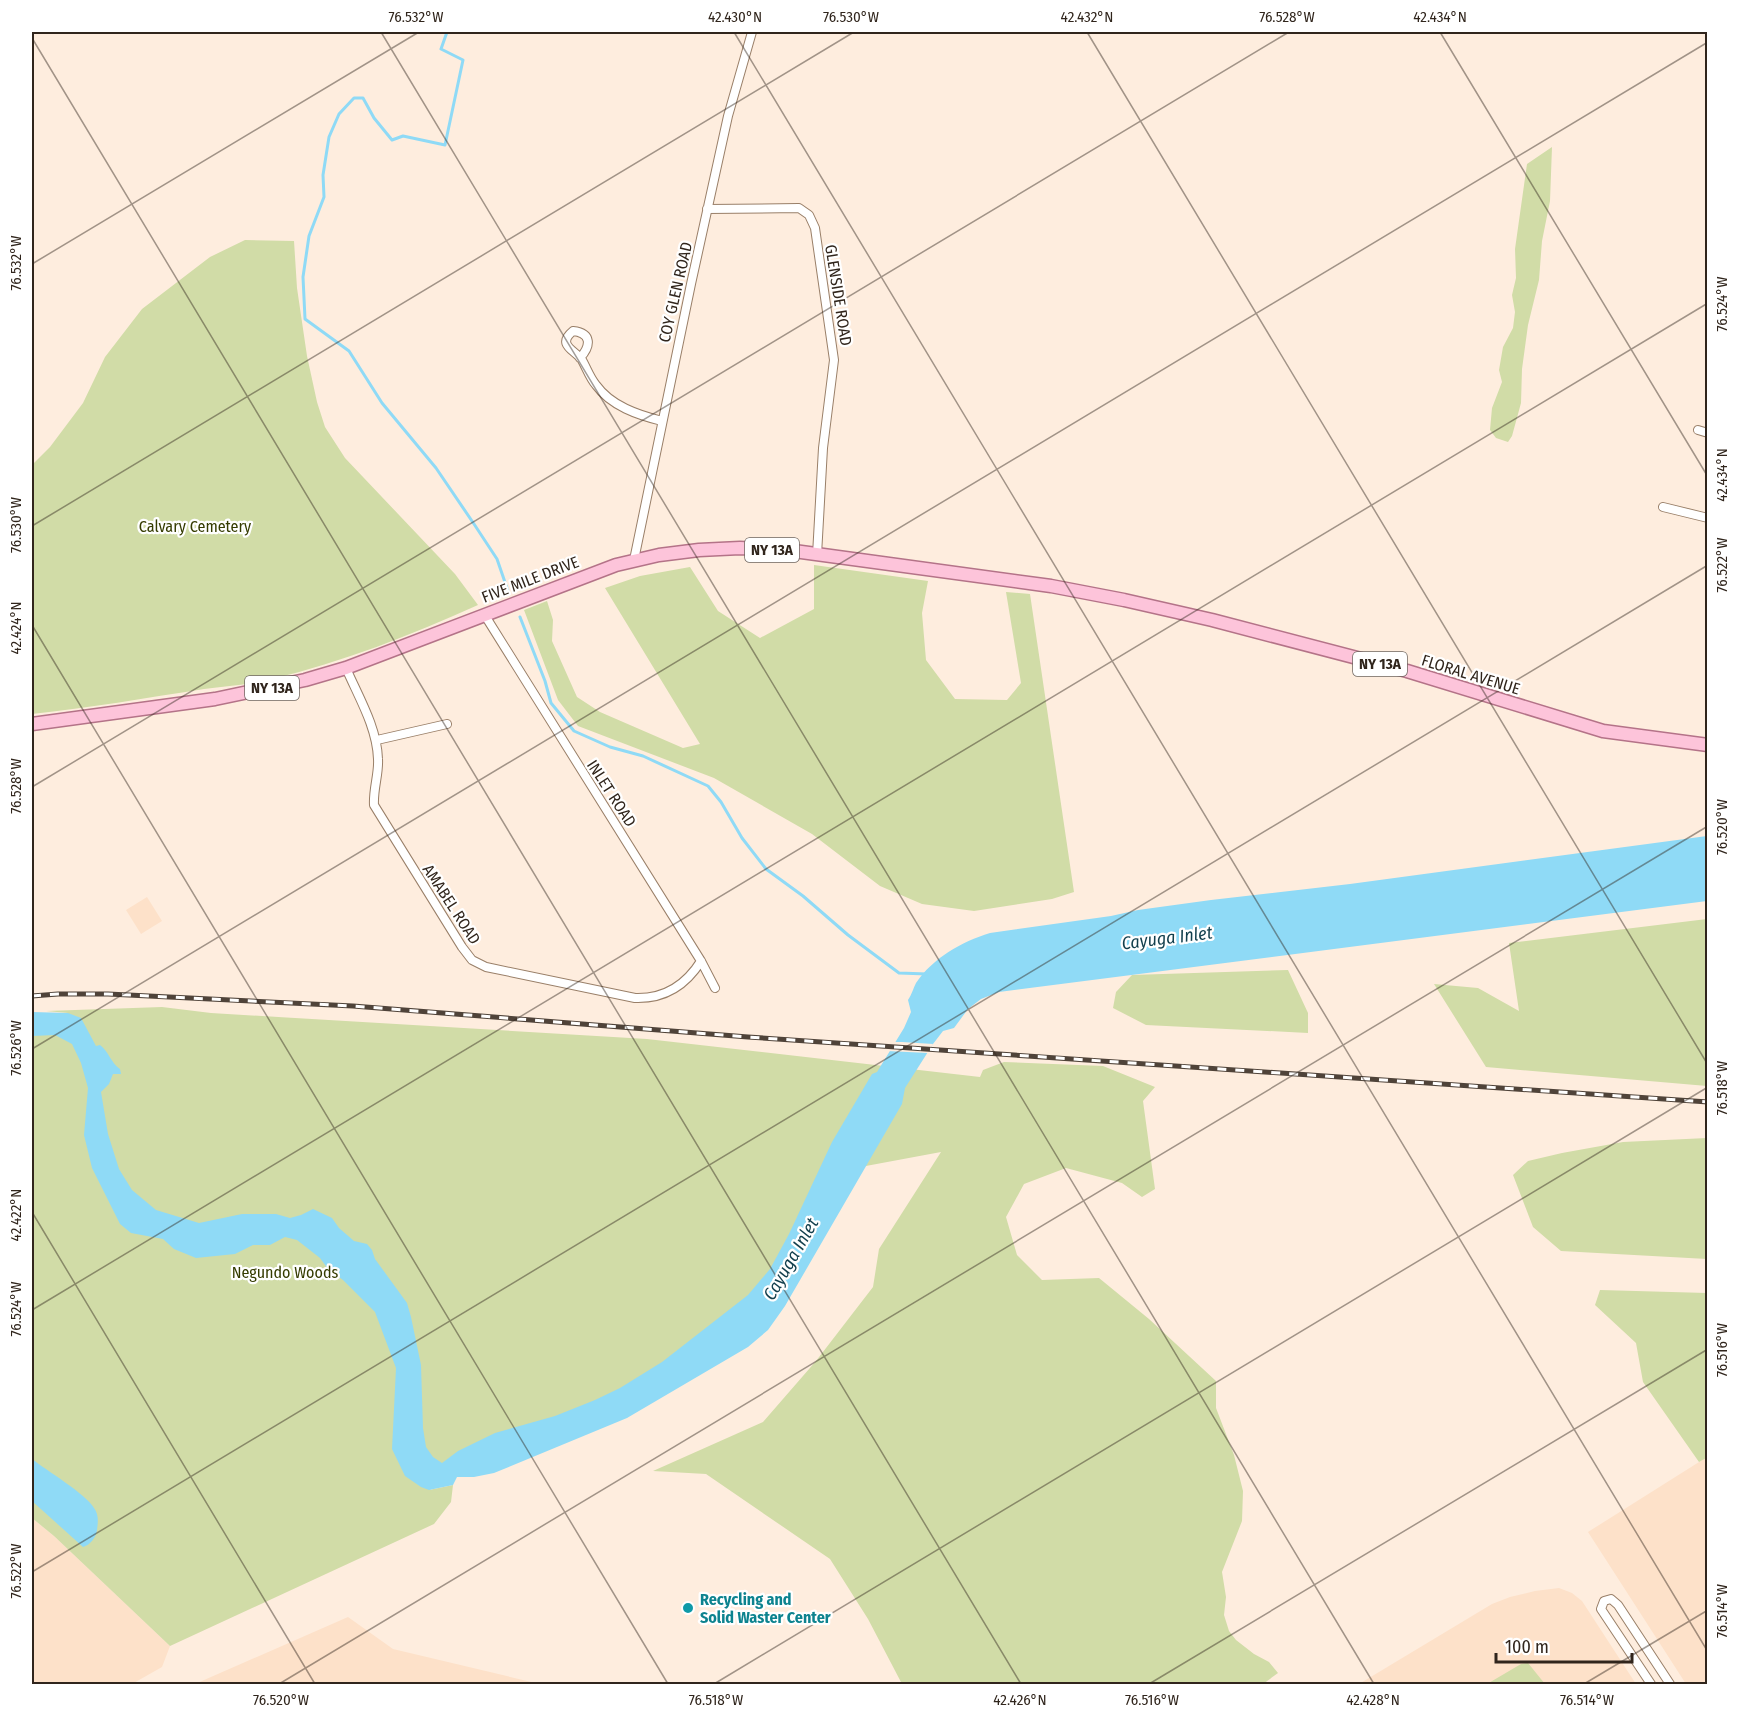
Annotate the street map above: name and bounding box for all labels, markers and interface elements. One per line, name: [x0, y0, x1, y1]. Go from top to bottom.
text: 76.532°W: [389, 8, 443, 26]
text: 42.430°N: [708, 8, 762, 26]
text: 76.530°W: [823, 8, 879, 26]
text: 42.432°N: [1061, 8, 1113, 26]
text: 76.528°W: [1259, 8, 1315, 26]
text: 42.434°N: [1413, 8, 1467, 26]
text: 76.532°W: [7, 236, 25, 290]
street label: COY GLEN ROAD: [655, 240, 696, 344]
street label: GLENSIDE ROAD: [821, 243, 856, 347]
text: 76.524°W: [1713, 276, 1731, 332]
text: 42.434°N: [1713, 448, 1731, 502]
text: 76.530°W: [7, 497, 25, 553]
park label: Calvary Cemetery: [139, 517, 252, 536]
road number: NY 13A: [745, 538, 799, 562]
text: 76.522°W: [1713, 538, 1731, 592]
street label: FIVE MILE DRIVE: [479, 552, 581, 607]
text: 42.424°N: [7, 601, 25, 655]
street label: FLORAL AVENUE: [1419, 651, 1522, 698]
road number: NY 13A: [1353, 652, 1407, 676]
road number: NY 13A: [245, 676, 299, 700]
street label: INLET ROAD: [583, 756, 640, 830]
text: 76.528°W: [7, 758, 25, 814]
text: 76.520°W: [1713, 799, 1731, 855]
street label: AMABEL ROAD: [419, 861, 484, 948]
water label: Cayuga Inlet: [1120, 921, 1214, 954]
text: 76.526°W: [7, 1020, 25, 1076]
text: 76.518°W: [1713, 1061, 1731, 1115]
text: 42.422°N: [7, 1189, 25, 1241]
water label: Cayuga Inlet: [759, 1214, 823, 1304]
park label: Negundo Woods: [232, 1263, 338, 1282]
text: 76.524°W: [7, 1281, 25, 1337]
text: 76.516°W: [1713, 1323, 1731, 1377]
text: 76.522°W: [7, 1544, 25, 1598]
text: 76.514°W: [1713, 1584, 1731, 1638]
place label: Recycling and Solid Waster Center: [700, 1590, 831, 1627]
marker: Recycling and Solid Waster Center: [681, 1601, 695, 1615]
scale bar: [1496, 1626, 1632, 1664]
text: 100 m: [1505, 1636, 1549, 1658]
text: 76.520°W: [253, 1691, 309, 1709]
text: 76.518°W: [689, 1691, 743, 1709]
text: 42.426°N: [993, 1691, 1047, 1709]
text: 76.516°W: [1125, 1691, 1179, 1709]
text: 42.428°N: [1346, 1691, 1400, 1709]
text: 76.514°W: [1560, 1691, 1614, 1709]

